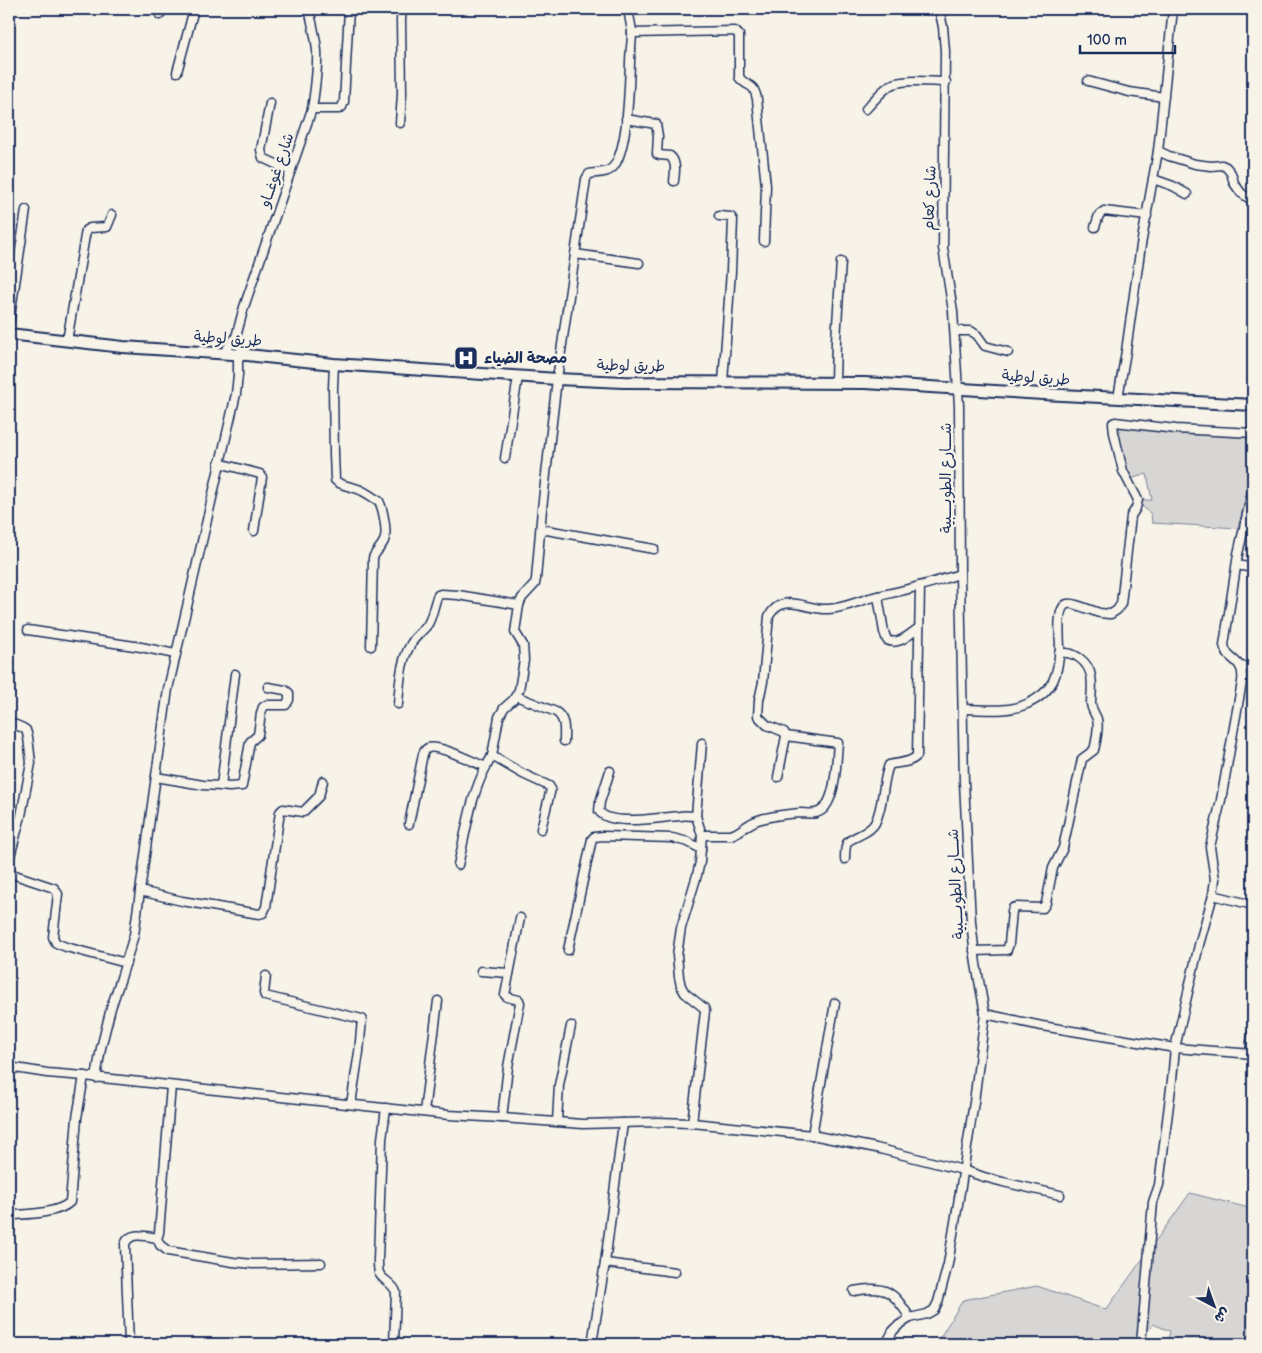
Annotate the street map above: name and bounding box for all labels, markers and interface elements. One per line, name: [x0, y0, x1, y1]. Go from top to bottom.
scale bar: [1080, 22, 1174, 54]
text: 100 m: [1087, 31, 1127, 50]
street label: شارع غوغــاو: [255, 130, 299, 210]
street label: شارع كعام: [919, 165, 943, 231]
street label: طريق لوطية: [193, 327, 263, 351]
hospital icon: مصحة الضياء: [453, 345, 479, 371]
place label: مصحة الضياء: [484, 349, 567, 368]
street label: طريق لوطية: [597, 356, 665, 376]
street label: طريق لوطية: [1001, 366, 1071, 390]
street label: شــــارع الطويــــبية: [937, 423, 956, 533]
street label: شــــارع الطويــــبية: [944, 828, 968, 940]
north arrow: [1190, 1280, 1240, 1330]
text: ش: [1211, 1304, 1234, 1327]

